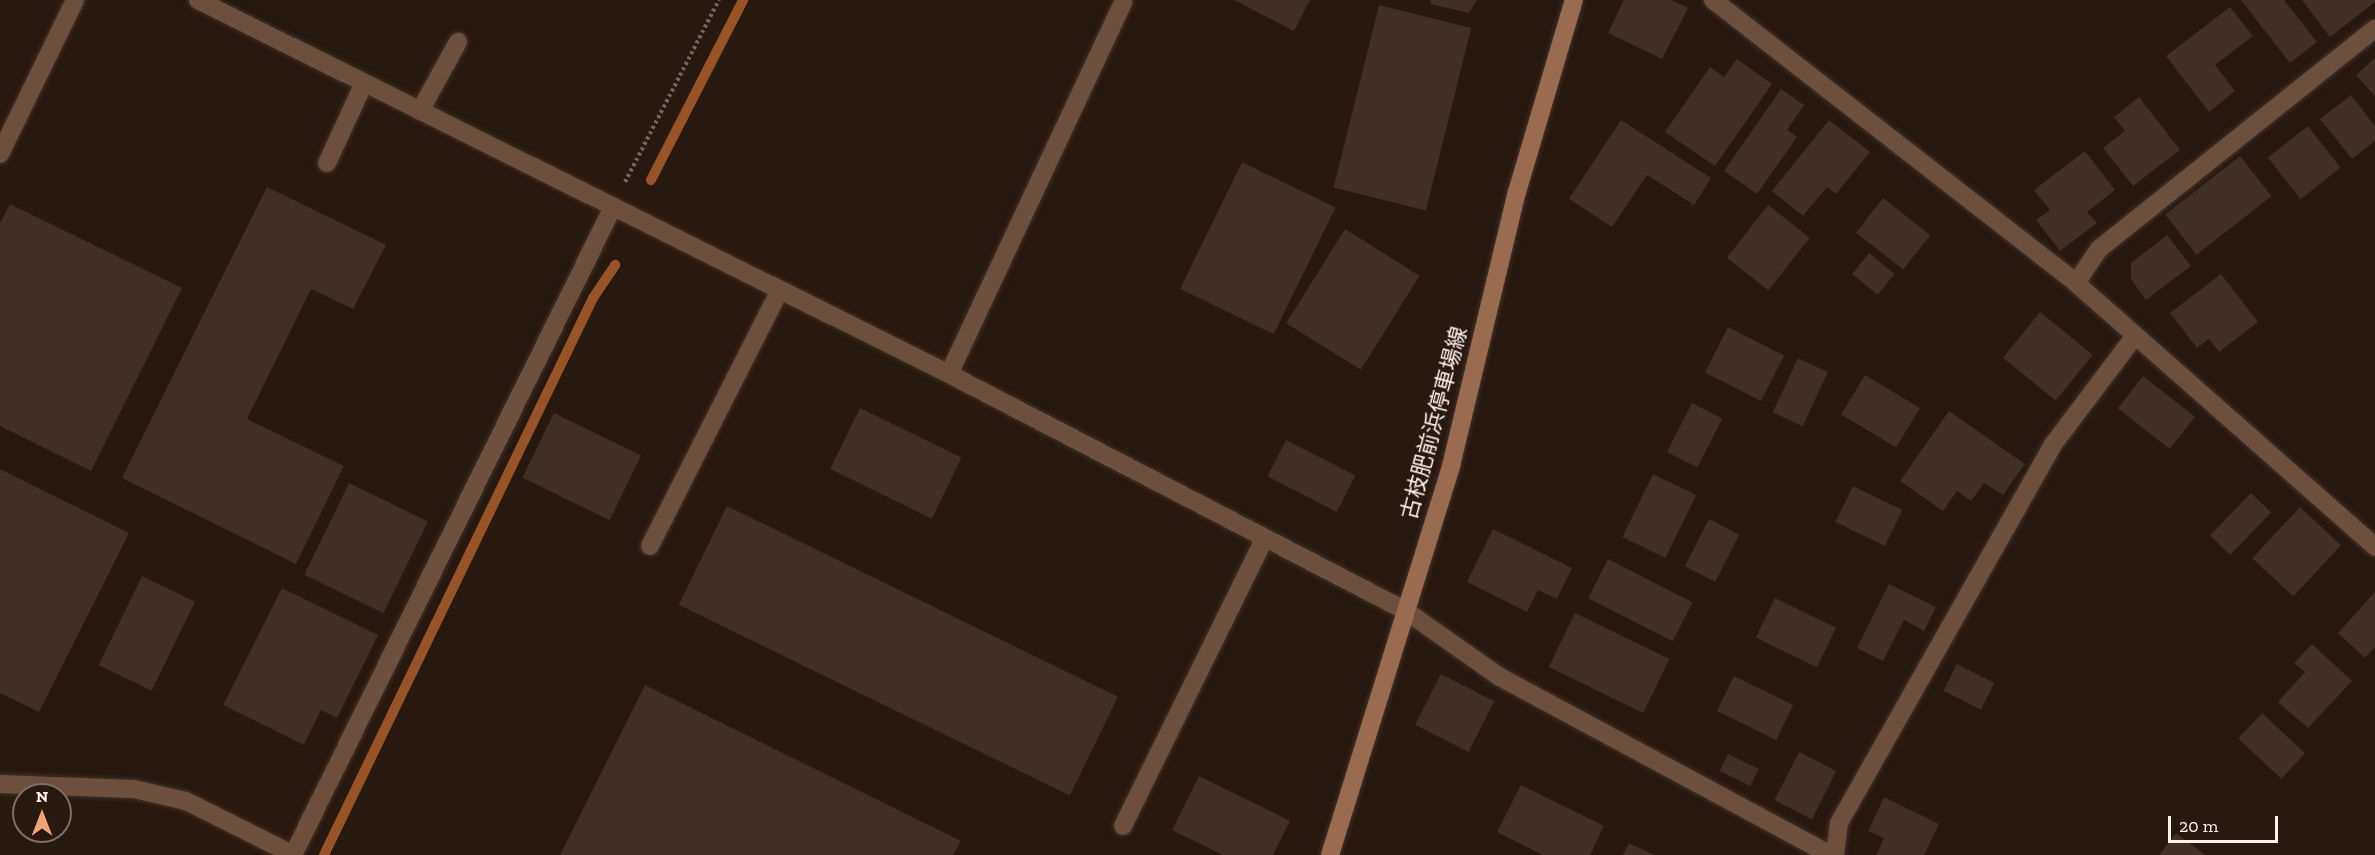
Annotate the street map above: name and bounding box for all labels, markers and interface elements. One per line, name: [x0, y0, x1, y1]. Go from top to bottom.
street label: 古枝肥前浜停車場線: [1396, 324, 1472, 522]
north arrow: [12, 783, 72, 843]
text: N: [36, 787, 48, 806]
scale bar: [2171, 804, 2280, 842]
text: 20 m: [2179, 815, 2218, 837]

